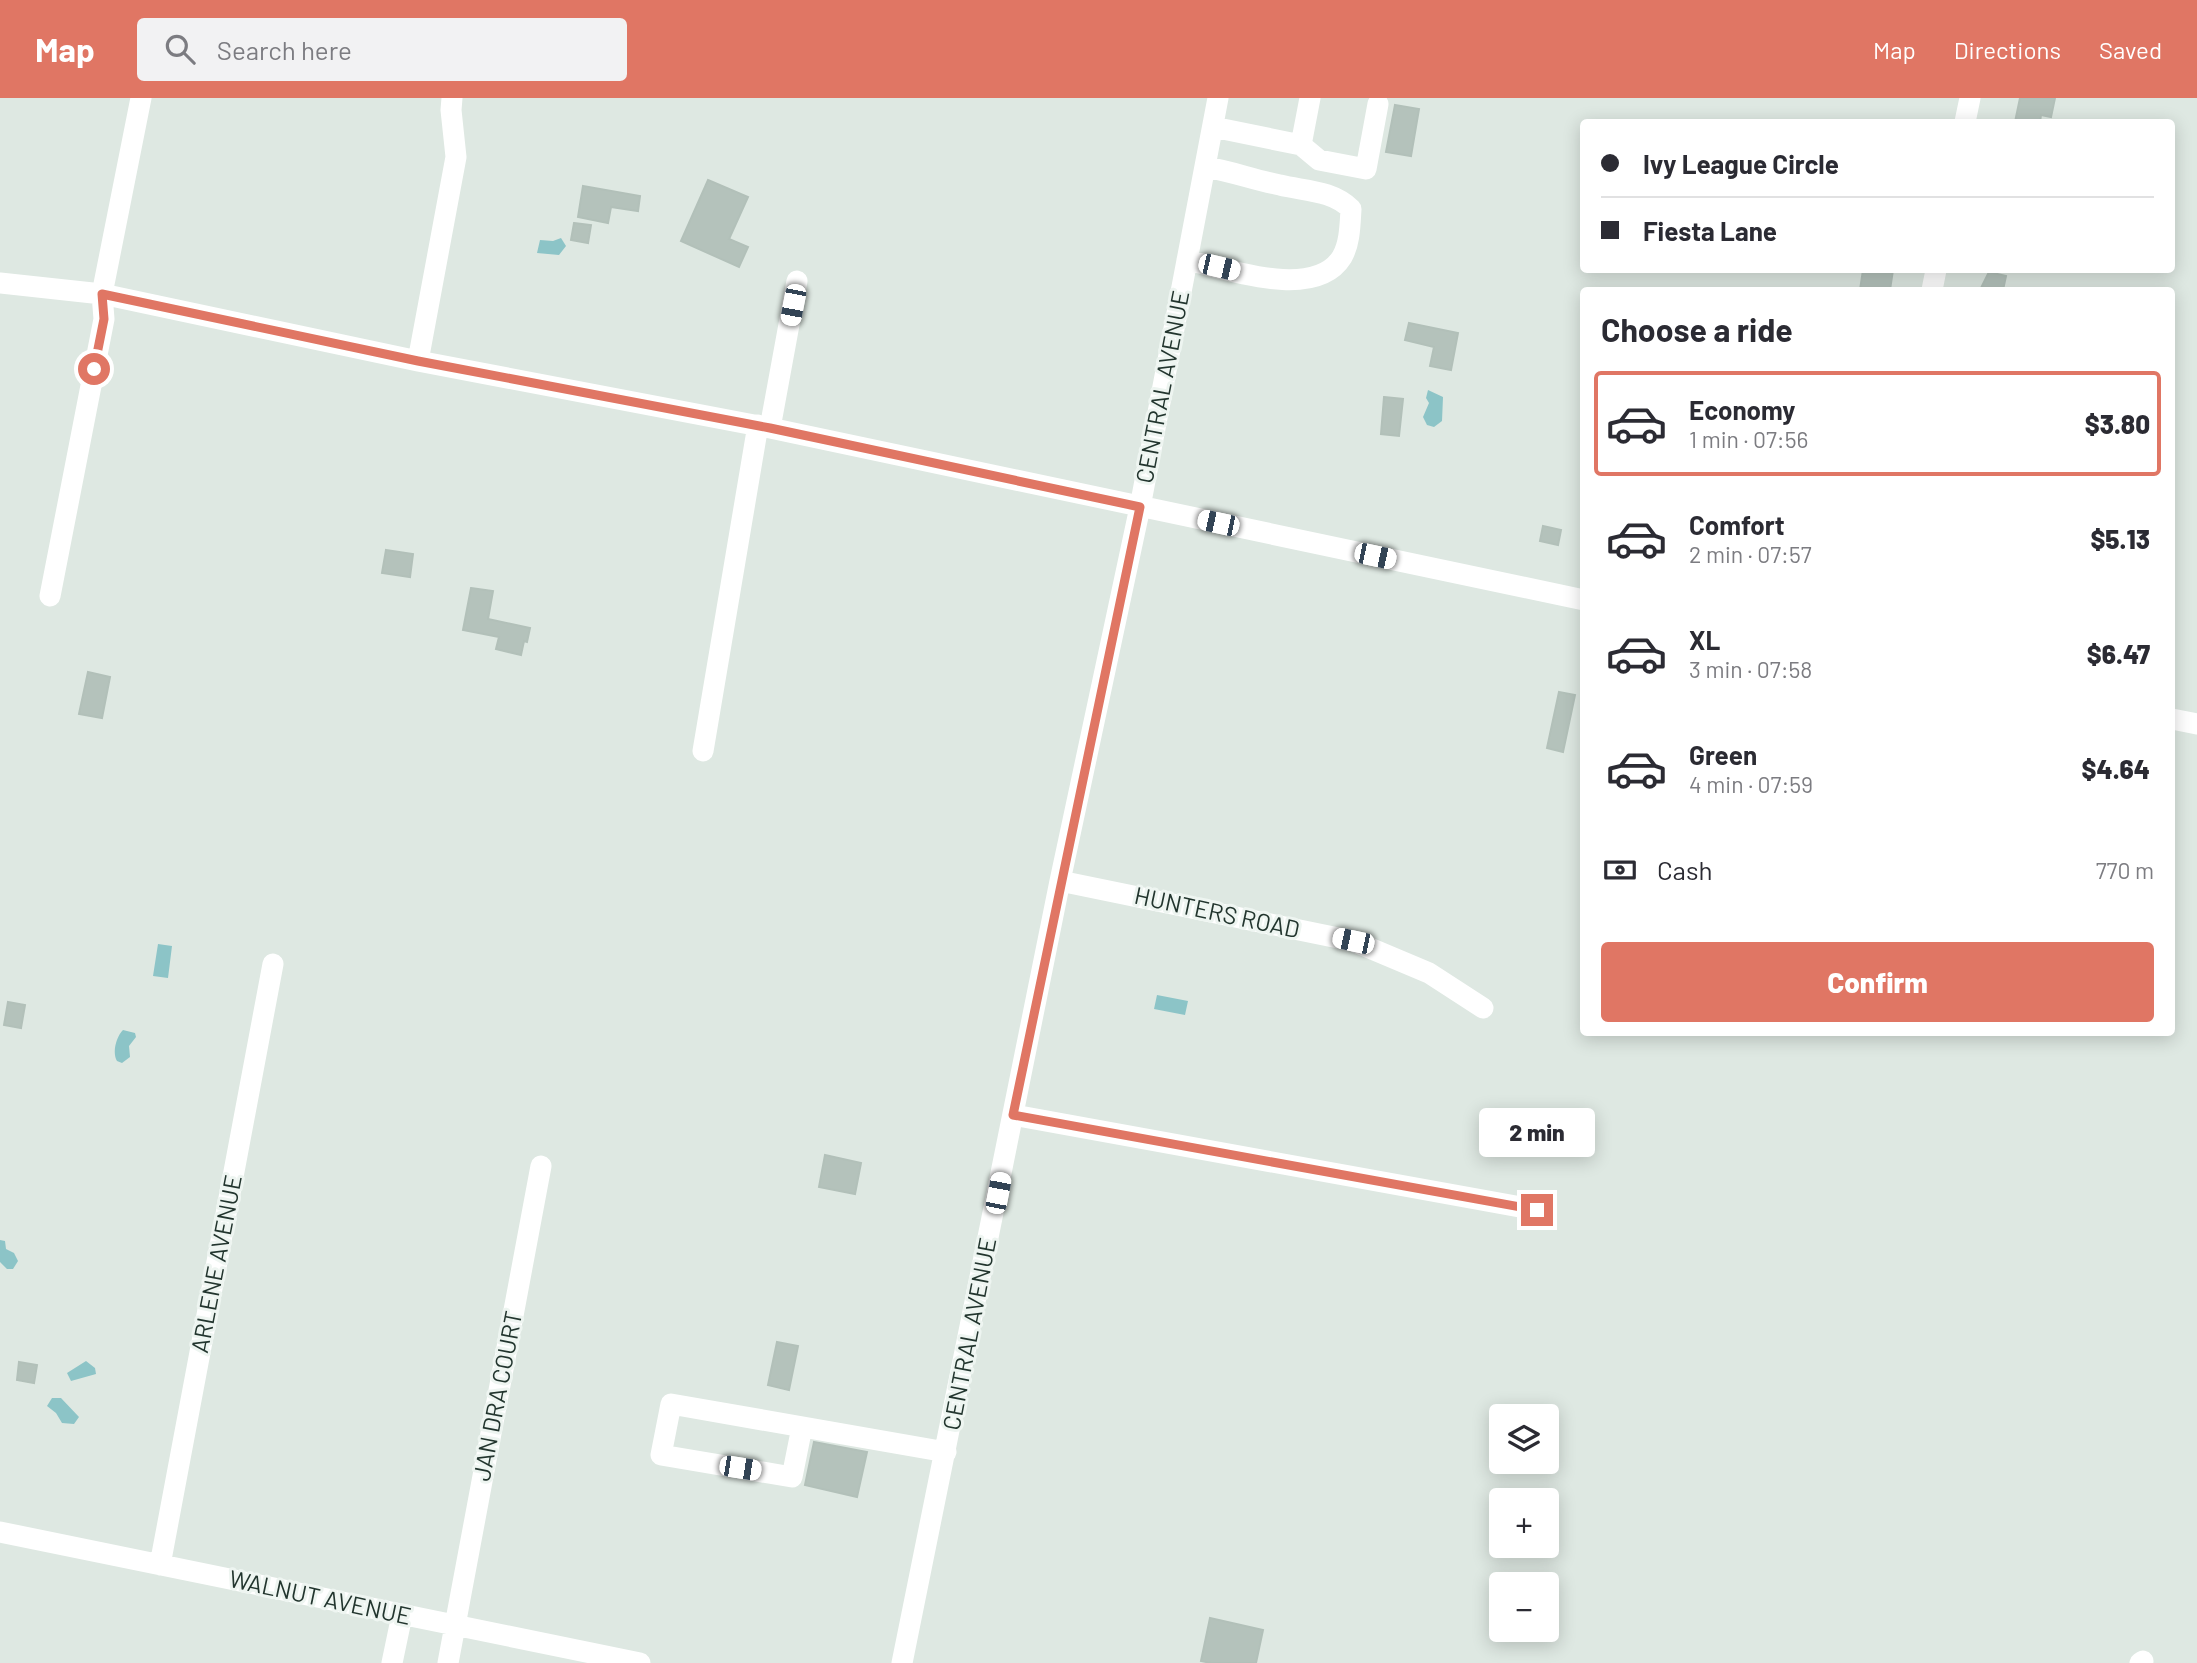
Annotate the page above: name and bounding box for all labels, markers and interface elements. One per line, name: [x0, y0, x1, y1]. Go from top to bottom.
search box: [137, 18, 627, 81]
text: Map: [35, 29, 95, 69]
icon: search: [161, 30, 199, 68]
text: Search here: [217, 34, 352, 65]
text: Map: [1873, 35, 1916, 64]
text: Directions: [1954, 35, 2061, 64]
text: Saved: [2099, 35, 2162, 64]
text: Ivy League Circle: [1643, 148, 1839, 179]
text: Fiesta Lane: [1643, 215, 1777, 246]
car: [1197, 252, 1242, 282]
car: [779, 282, 808, 328]
street label: CENTRAL AVENUE: [1129, 288, 1194, 485]
text: Choose a ride: [1601, 310, 1793, 348]
route start: [78, 353, 110, 385]
icon: car: [1605, 392, 1668, 455]
text: Economy: [1689, 394, 1795, 425]
text: $3.80: [2085, 408, 2150, 439]
text: 1 min · 07:56: [1689, 425, 1808, 453]
icon: car: [1605, 507, 1668, 570]
car: [1196, 508, 1241, 538]
text: Comfort: [1689, 509, 1785, 540]
text: $5.13: [2090, 523, 2150, 554]
text: 2 min · 07:57: [1689, 540, 1812, 568]
car: [1353, 541, 1398, 571]
icon: car: [1605, 622, 1668, 685]
text: XL: [1689, 624, 1720, 655]
text: $6.47: [2087, 638, 2150, 669]
text: 3 min · 07:58: [1689, 655, 1812, 683]
icon: car: [1605, 737, 1668, 800]
text: Green: [1689, 739, 1757, 770]
text: $4.64: [2081, 753, 2150, 784]
text: 4 min · 07:59: [1689, 770, 1813, 798]
icon: cash: [1601, 851, 1639, 889]
text: Cash: [1657, 854, 1712, 885]
text: 770 m: [2096, 856, 2154, 884]
street label: HUNTERS ROAD: [1132, 880, 1303, 943]
car: [1331, 926, 1376, 956]
button: Confirm: [1601, 942, 2154, 1022]
callout: 2 min: [1479, 1108, 1595, 1158]
text: 2 min: [1509, 1118, 1565, 1146]
car: [984, 1170, 1013, 1216]
street label: ARLENE AVENUE: [184, 1172, 247, 1355]
route end: [1521, 1194, 1553, 1226]
street label: CENTRAL AVENUE: [936, 1235, 1001, 1432]
street label: JAN DRA COURT: [466, 1308, 527, 1483]
map controls: [1489, 1404, 1559, 1642]
button: layers: [1489, 1404, 1559, 1474]
car: [718, 1454, 763, 1482]
button: +: [1489, 1488, 1559, 1558]
street label: WALNUT AVENUE: [227, 1563, 414, 1630]
button: −: [1489, 1572, 1559, 1642]

